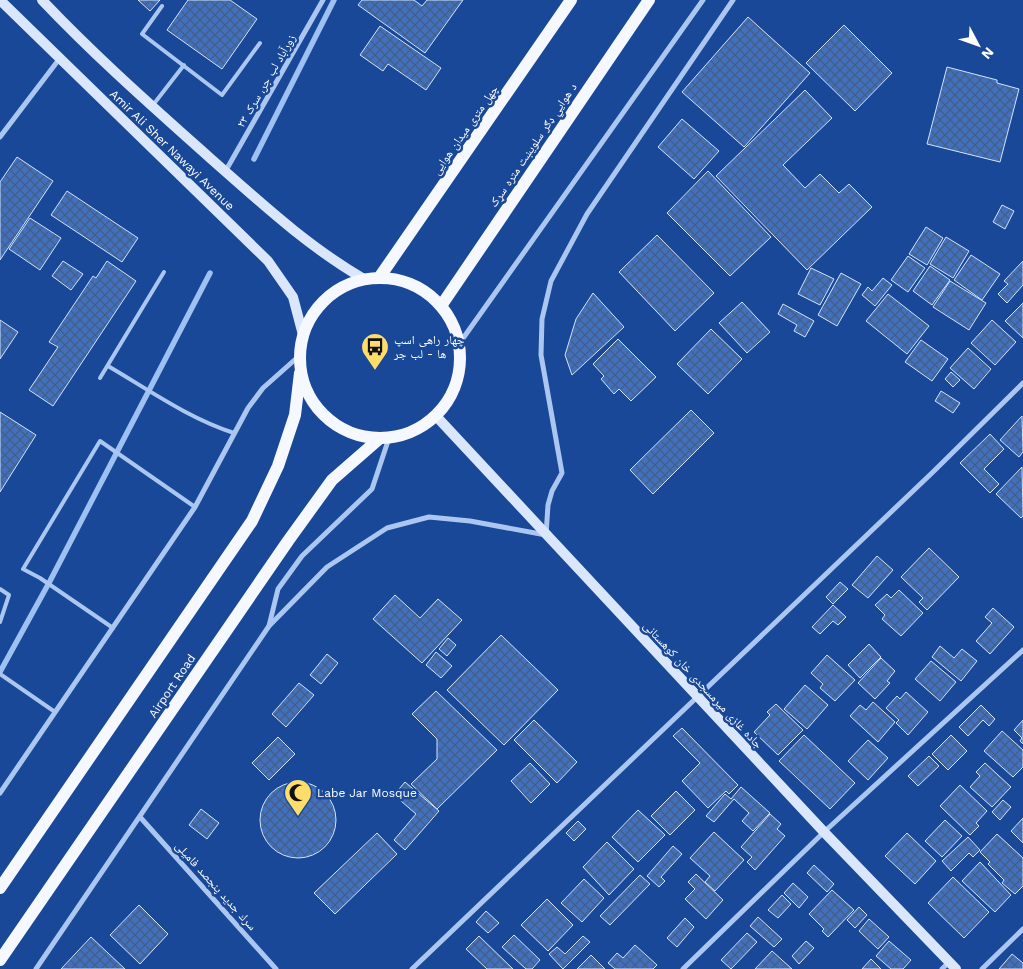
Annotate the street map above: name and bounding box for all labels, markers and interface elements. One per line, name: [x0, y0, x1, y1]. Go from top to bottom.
north arrow: [953, 20, 1003, 70]
street label: زورآباد لب جر، سرک ۲۳: [234, 32, 299, 130]
text: N: [978, 44, 997, 63]
street label: د هوايي ډګر سلویښت متره سړک: [486, 80, 582, 211]
street label: چهل متری میدان هوایی: [429, 82, 501, 178]
street label: Amir Ali Sher Nawayi Avenue: [107, 87, 237, 213]
bus stop icon: چهار راهی اسپ ها - لب جر: [360, 332, 390, 371]
place label: چهار راهی اسپ ها - لب جر: [393, 333, 465, 361]
street label: جاده غازی میرمسجدی خان کوهستانی: [640, 619, 766, 752]
street label: Airport Road: [146, 652, 198, 720]
mosque icon: Labe Jar Mosque: [283, 778, 313, 817]
place label: Labe Jar Mosque: [317, 786, 417, 800]
street label: سرك جدید پنجصد فامیلی: [172, 839, 260, 933]

